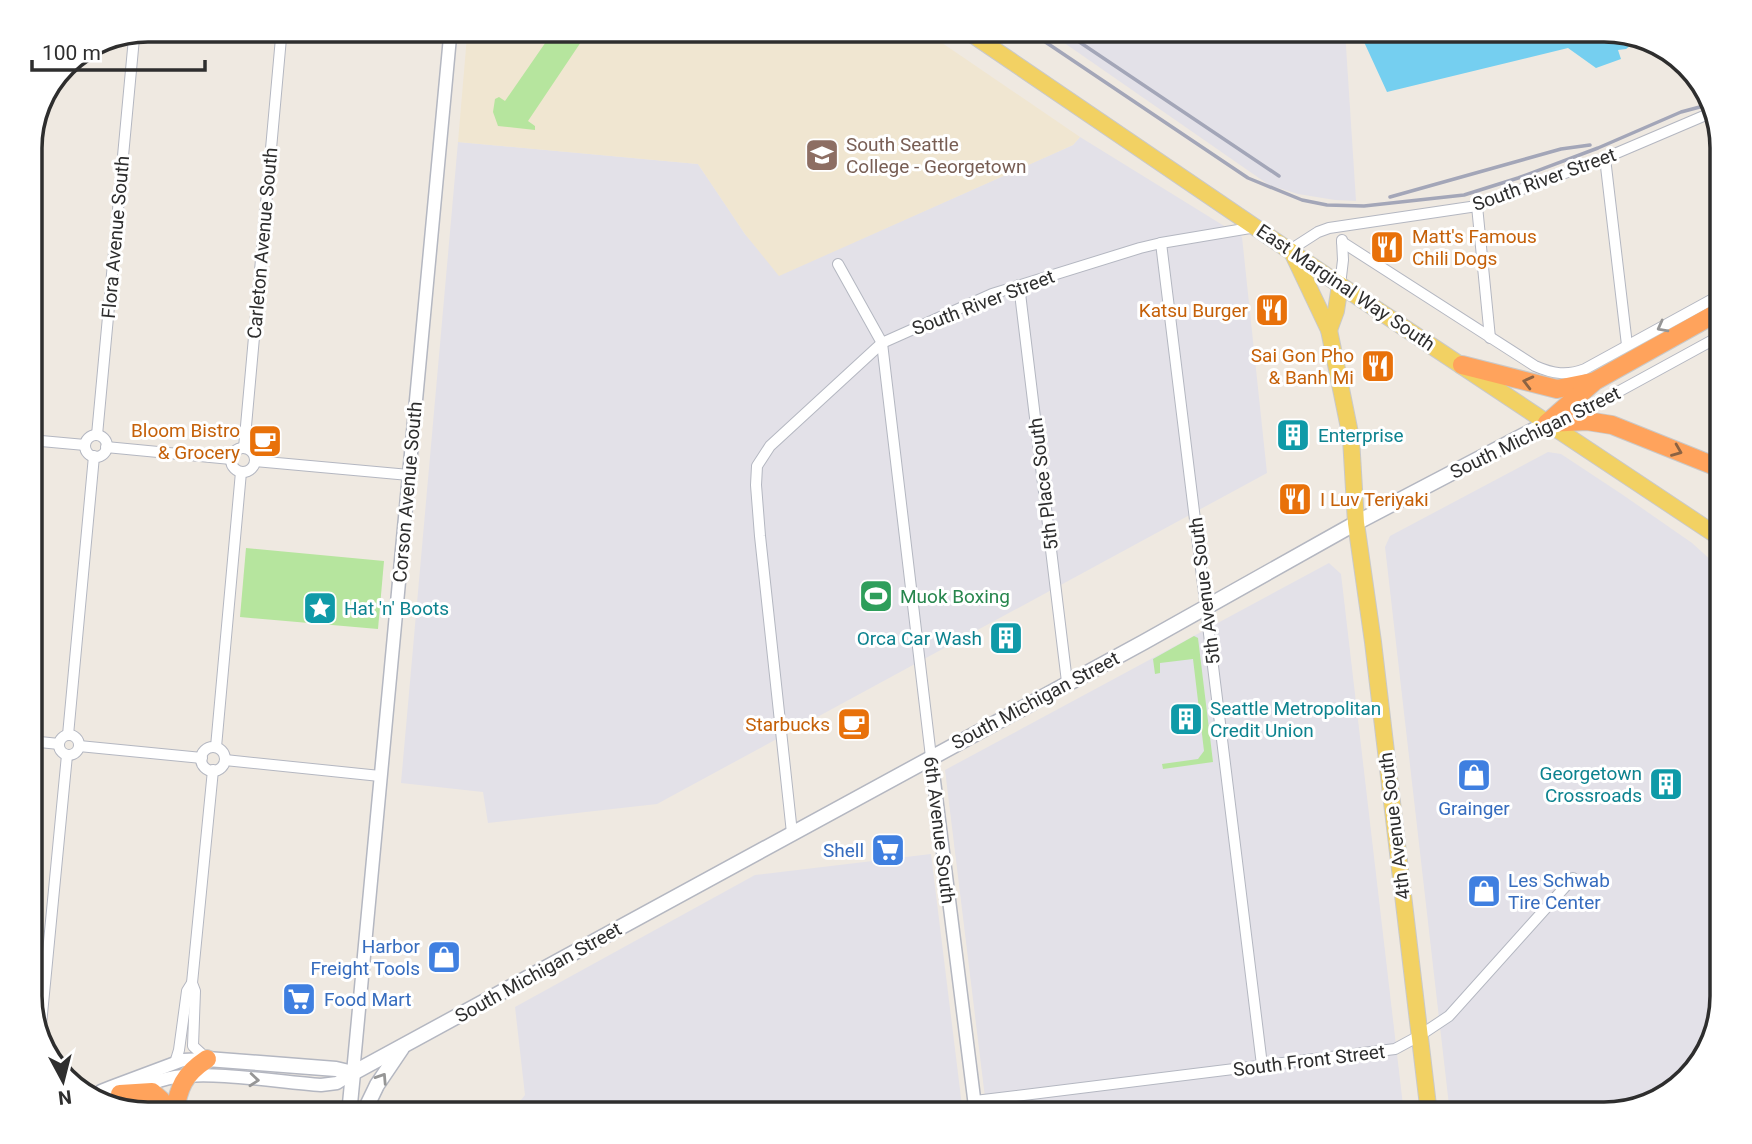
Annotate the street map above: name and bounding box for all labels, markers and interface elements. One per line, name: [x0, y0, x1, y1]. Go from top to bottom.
scale bar: [32, 28, 205, 72]
text: 100 m: [42, 41, 101, 65]
place label: South Seattle College - Georgetown: [846, 133, 1026, 178]
school or university icon: South Seattle College - Georgetown: [803, 136, 841, 174]
street label: South River Street: [1469, 143, 1619, 216]
street label: Carleton Avenue South: [243, 146, 282, 340]
street label: Flora Avenue South: [97, 155, 134, 319]
street label: East Marginal Way South: [1252, 219, 1439, 356]
place label: Matt's Famous Chili Dogs: [1412, 225, 1537, 270]
restaurant icon: Matt's Famous Chili Dogs: [1368, 228, 1406, 266]
street label: South River Street: [909, 265, 1058, 340]
restaurant icon: Katsu Burger: [1253, 291, 1291, 329]
place label: Katsu Burger: [1139, 299, 1249, 322]
one-way arrow: [1657, 319, 1669, 332]
place label: Sai Gon Pho & Banh Mi: [1251, 344, 1354, 389]
restaurant icon: Sai Gon Pho & Banh Mi: [1359, 347, 1397, 385]
one-way arrow: [1523, 376, 1535, 390]
street label: South Michigan Street: [1446, 381, 1624, 484]
street label: Corson Avenue South: [388, 401, 427, 584]
building icon: Enterprise: [1274, 416, 1312, 454]
street label: 5th Place South: [1024, 417, 1063, 551]
place label: Bloom Bistro & Grocery: [131, 419, 240, 464]
cafe icon: Bloom Bistro & Grocery: [246, 422, 284, 460]
place label: Enterprise: [1318, 424, 1404, 447]
one-way arrow: [1670, 442, 1682, 456]
restaurant icon: I Luv Teriyaki: [1276, 480, 1314, 518]
place label: I Luv Teriyaki: [1320, 488, 1429, 511]
street label: 5th Avenue South: [1184, 516, 1225, 666]
sports icon: Muok Boxing: [857, 577, 895, 615]
place label: Muok Boxing: [900, 585, 1010, 608]
place icon: Hat 'n' Boots: [301, 589, 339, 627]
place label: Hat 'n' Boots: [344, 597, 449, 620]
building icon: Orca Car Wash: [987, 619, 1025, 657]
place label: Orca Car Wash: [857, 627, 982, 650]
street label: South Michigan Street: [947, 646, 1123, 754]
place label: Seattle Metropolitan Credit Union: [1210, 697, 1381, 742]
building icon: Seattle Metropolitan Credit Union: [1167, 700, 1205, 738]
cafe icon: Starbucks: [835, 705, 873, 743]
place label: Starbucks: [745, 713, 830, 736]
street label: 4th Avenue South: [1374, 751, 1415, 901]
street label: 6th Avenue South: [919, 755, 960, 905]
shop icon: Grainger: [1455, 756, 1493, 794]
place label: Georgetown Crossroads: [1540, 762, 1642, 807]
building icon: Georgetown Crossroads: [1647, 765, 1685, 803]
place label: Grainger: [1438, 797, 1510, 820]
supermarket icon: Shell: [869, 831, 907, 869]
place label: Shell: [823, 839, 864, 862]
place label: Les Schwab Tire Center: [1508, 869, 1610, 914]
shop icon: Les Schwab Tire Center: [1465, 872, 1503, 910]
street label: South Michigan Street: [451, 917, 625, 1028]
place label: Harbor Freight Tools: [311, 935, 421, 980]
shop icon: Harbor Freight Tools: [425, 938, 463, 976]
supermarket icon: Food Mart: [280, 980, 318, 1018]
place label: Food Mart: [324, 988, 411, 1011]
street label: South Front Street: [1232, 1040, 1386, 1081]
north arrow: [28, 1046, 98, 1116]
one-way arrow: [249, 1072, 260, 1087]
one-way arrow: [373, 1073, 386, 1086]
text: N: [57, 1085, 73, 1110]

